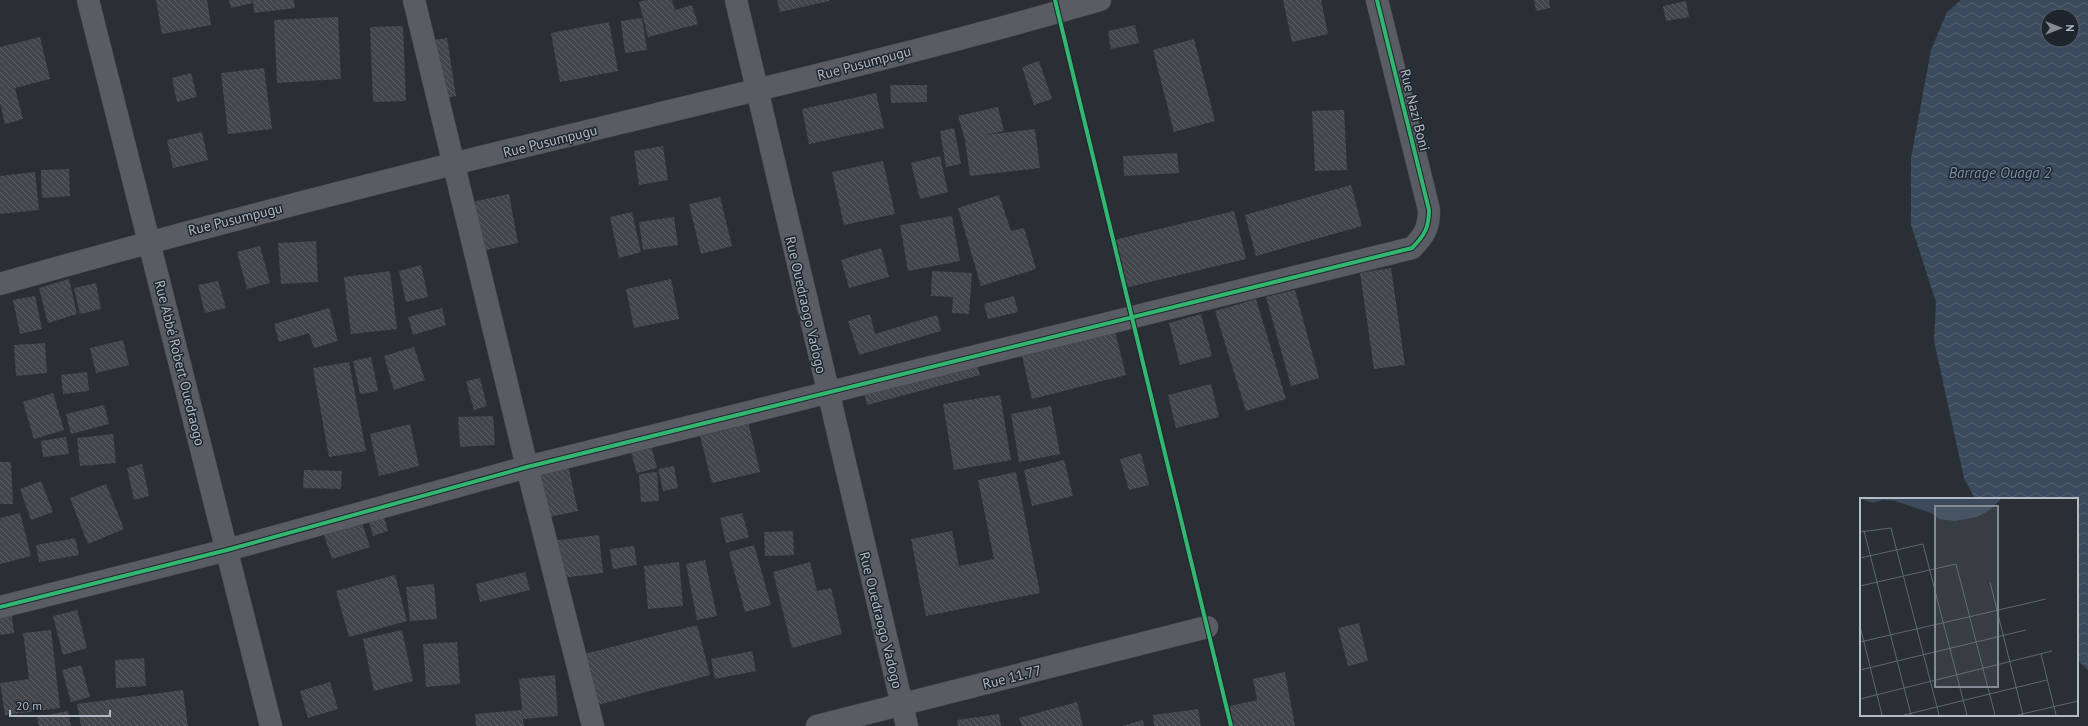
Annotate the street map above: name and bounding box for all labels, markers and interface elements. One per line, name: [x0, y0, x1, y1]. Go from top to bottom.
north arrow: [2040, 8, 2080, 48]
text: N: [2063, 24, 2077, 32]
street label: Rue Pusumpugu: [815, 42, 913, 84]
street label: Rue Nazi Boni: [1396, 67, 1434, 153]
street label: Rue Pusumpugu: [501, 121, 599, 161]
water label: Barrage Ouaga 2: [1949, 163, 2052, 182]
street label: Rue Pusumpugu: [186, 199, 284, 239]
street label: Rue Ouedraogo Vadogo: [781, 235, 831, 375]
street label: Rue Abbé Robert Ouedraogo: [151, 278, 209, 448]
inset map: [1860, 498, 2078, 716]
street label: Rue Ouedraogo Vadogo: [855, 550, 907, 690]
street label: Rue 11.77: [981, 661, 1043, 693]
scale bar: [10, 692, 110, 718]
text: 20 m: [16, 698, 42, 713]

